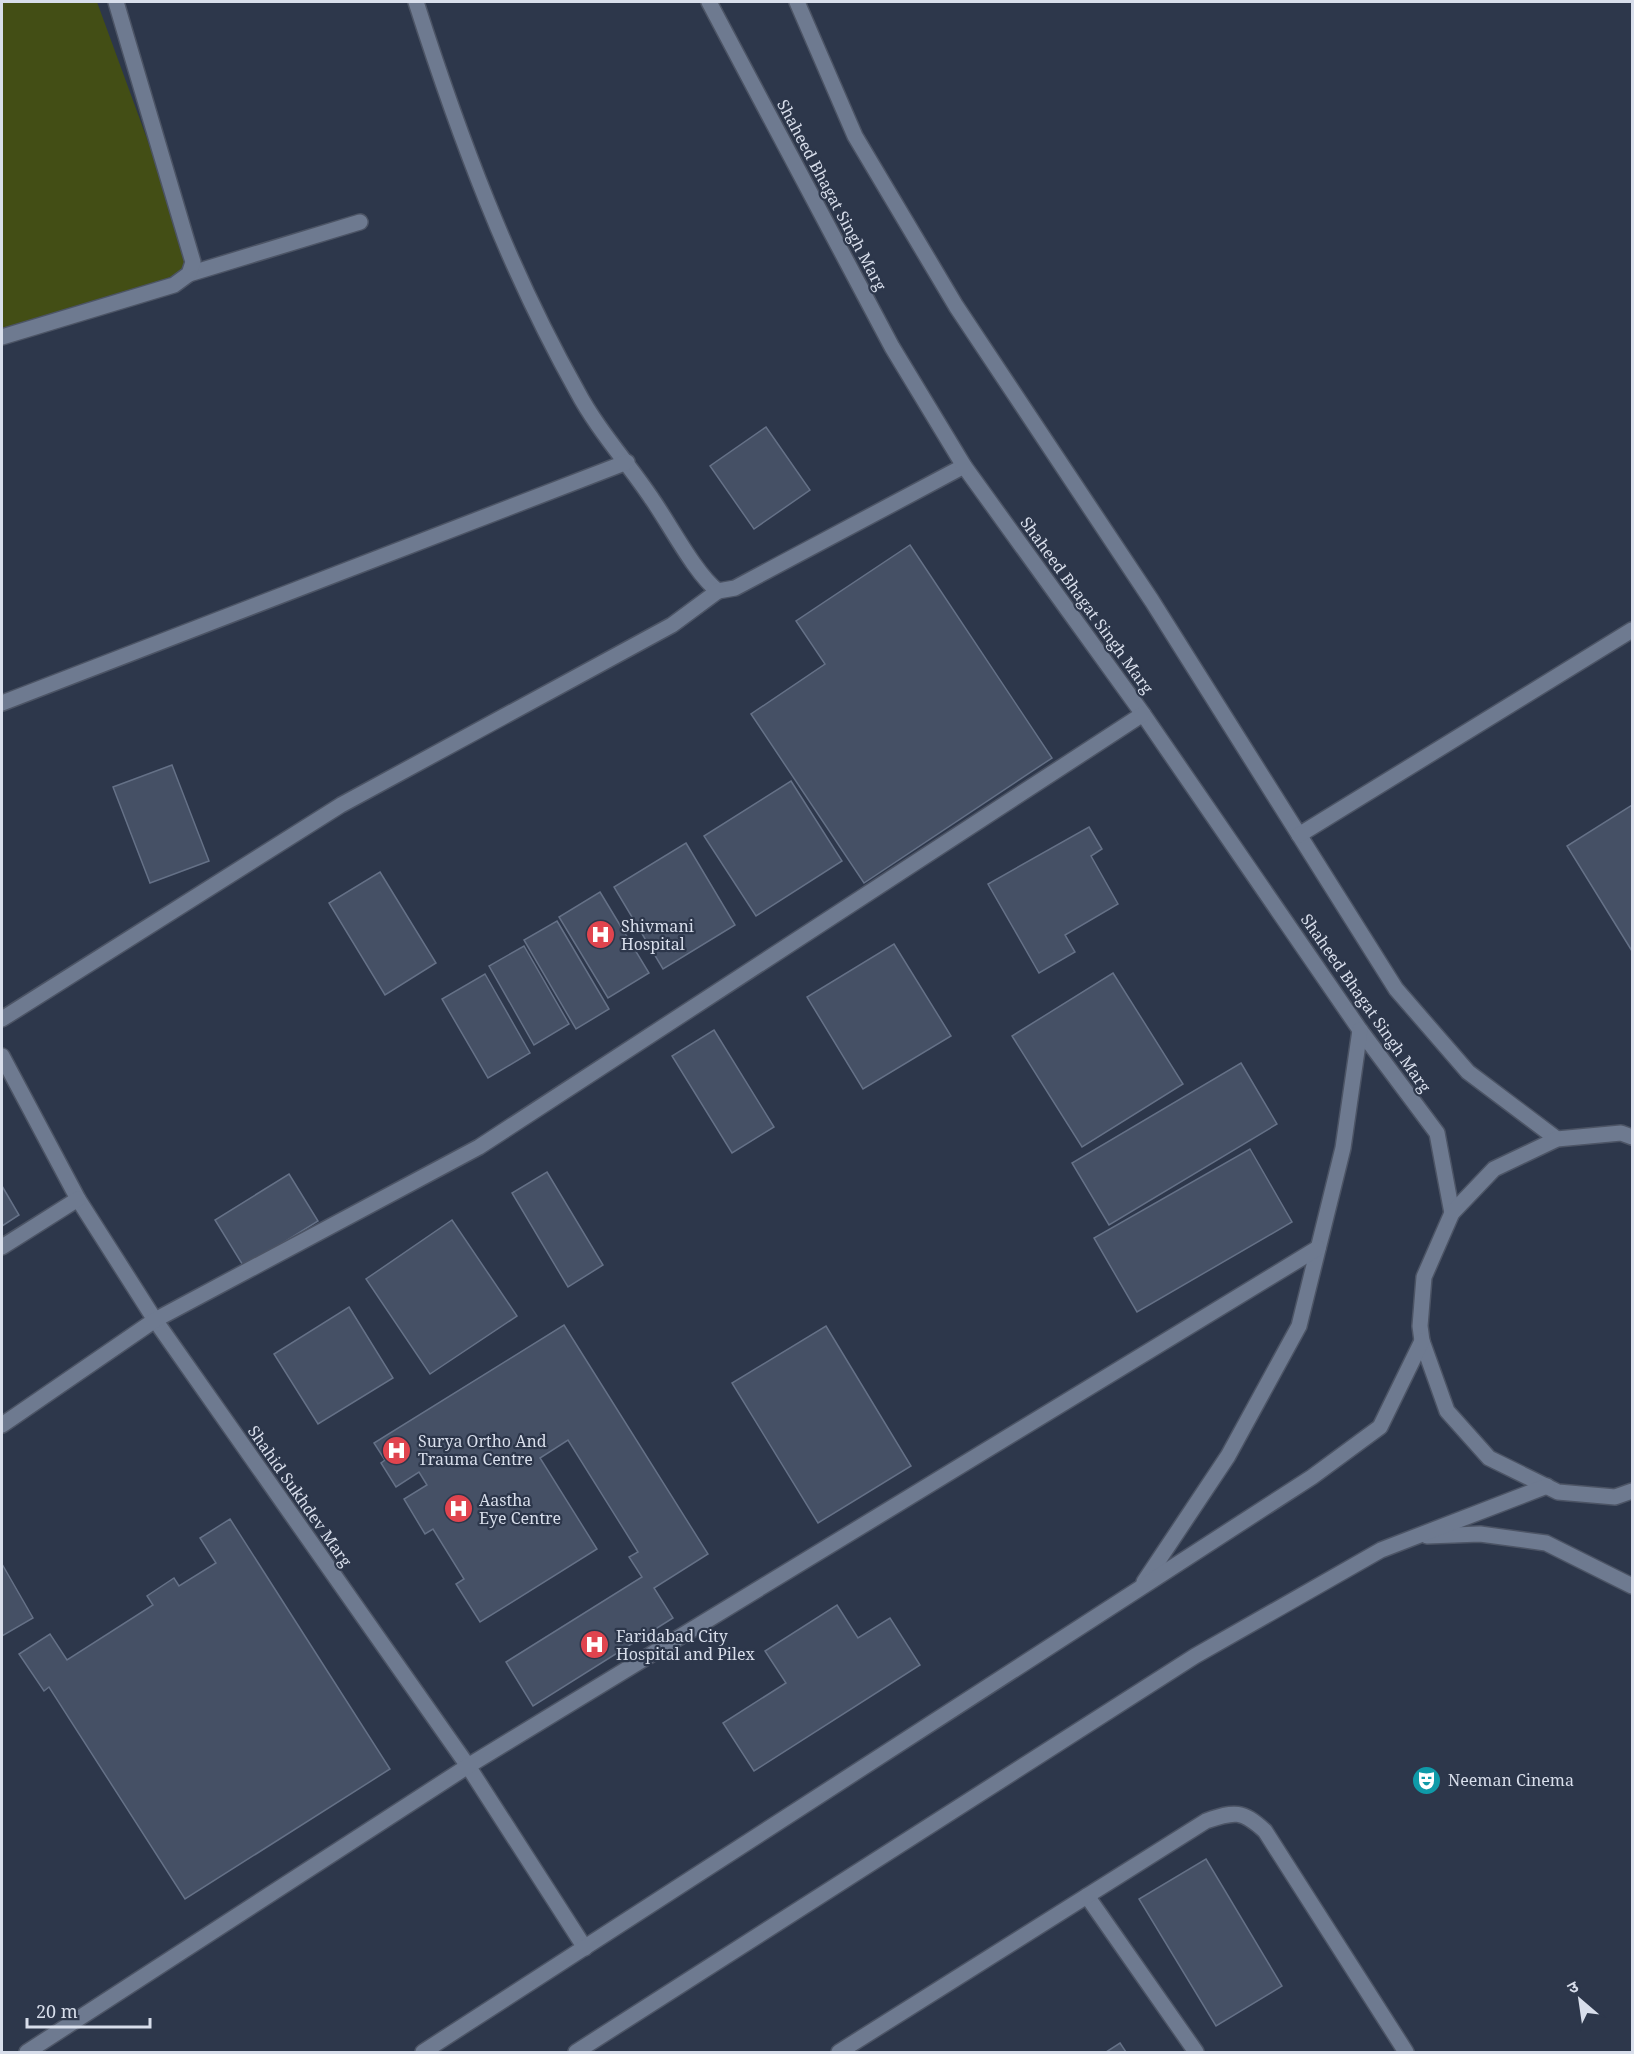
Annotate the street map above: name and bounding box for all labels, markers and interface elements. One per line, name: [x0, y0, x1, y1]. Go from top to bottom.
street label: Shaheed Bhagat Singh Marg: [772, 96, 892, 295]
street label: Shaheed Bhagat Singh Marg: [1015, 512, 1159, 698]
street label: Shaheed Bhagat Singh Marg: [1296, 909, 1436, 1097]
place label: Shivmani Hospital: [621, 915, 694, 955]
hospital icon: Shivmani Hospital: [584, 919, 616, 951]
street label: Shahid Sukhdev Marg: [243, 1421, 357, 1571]
place label: Surya Ortho And Trauma Centre: [418, 1430, 547, 1470]
hospital icon: Surya Ortho And Trauma Centre: [381, 1434, 413, 1466]
place label: Aastha Eye Centre: [479, 1489, 561, 1529]
hospital icon: Aastha Eye Centre: [442, 1493, 474, 1525]
place label: Faridabad City Hospital and Pilex: [616, 1625, 755, 1665]
hospital icon: Faridabad City Hospital and Pilex: [579, 1629, 611, 1661]
theatre icon: Neeman Cinema: [1411, 1764, 1443, 1796]
place label: Neeman Cinema: [1448, 1769, 1574, 1791]
north arrow: [1550, 1970, 1610, 2030]
text: उ: [1563, 1975, 1583, 1999]
scale bar: [27, 1991, 150, 2029]
text: 20 m: [36, 1999, 78, 2023]

